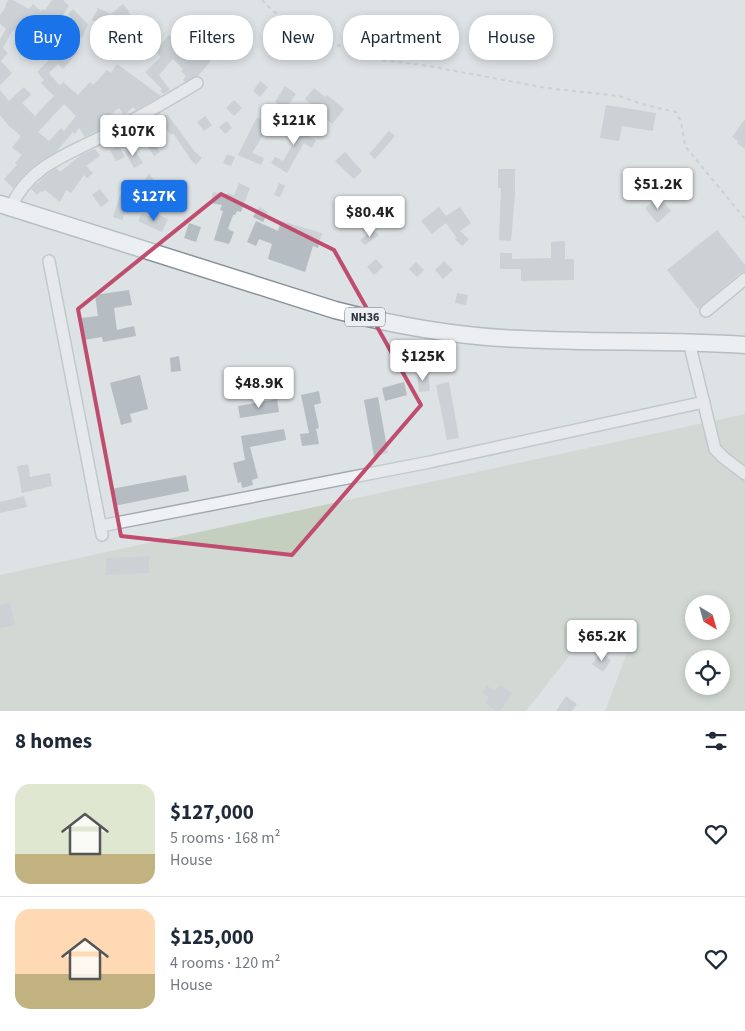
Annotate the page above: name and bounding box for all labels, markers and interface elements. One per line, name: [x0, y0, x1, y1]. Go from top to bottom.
chip: Buy: [15, 15, 80, 60]
chip: Rent: [90, 15, 161, 60]
chip: Filters: [171, 15, 253, 60]
chip: New: [263, 15, 333, 60]
chip: Apartment: [343, 15, 459, 60]
chip: House: [469, 15, 553, 60]
pin: $121K: [259, 104, 329, 146]
text: $121K: [272, 109, 316, 131]
pin: $107K: [98, 114, 168, 157]
text: $107K: [111, 120, 155, 142]
pin: $51.2K: [617, 168, 699, 210]
text: $51.2K: [634, 173, 682, 195]
pin: $127K: [119, 180, 189, 222]
text: $127K: [132, 185, 176, 207]
pin: $80.4K: [329, 196, 411, 238]
text: $80.4K: [346, 201, 394, 223]
road number: NH36: [345, 308, 385, 326]
pin: $125K: [388, 340, 458, 382]
text: $125K: [401, 345, 445, 367]
pin: $48.9K: [218, 366, 300, 409]
text: $48.9K: [235, 372, 283, 394]
north arrow: [685, 595, 730, 640]
map controls: [685, 595, 730, 695]
pin: $65.2K: [561, 620, 643, 662]
text: $65.2K: [578, 625, 626, 647]
button: locate: [685, 650, 730, 695]
text: 8 homes: [15, 726, 92, 756]
icon: filters: [702, 727, 730, 755]
text: $127,000: [170, 797, 254, 827]
icon: home: [55, 804, 115, 864]
icon: heart: [702, 820, 730, 848]
text: 5 rooms · 168 m²: [170, 827, 280, 849]
text: House: [170, 849, 212, 871]
text: $125,000: [170, 922, 254, 952]
icon: home: [55, 929, 115, 989]
icon: heart: [702, 945, 730, 973]
text: 4 rooms · 120 m²: [170, 952, 280, 974]
text: House: [170, 974, 212, 996]

